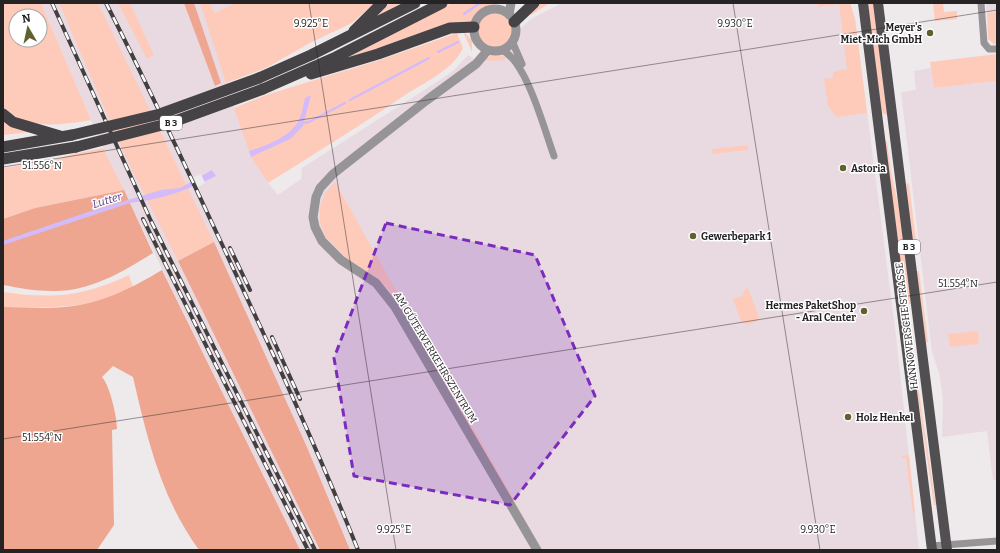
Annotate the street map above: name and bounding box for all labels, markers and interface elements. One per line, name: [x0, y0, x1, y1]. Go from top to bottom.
north arrow: [8, 8, 48, 48]
text: N: [21, 11, 32, 26]
text: 9.925°E: [294, 18, 328, 30]
text: 9.930°E: [717, 18, 753, 30]
place label: Meyer's Miet-Mich GmbH: [841, 22, 922, 46]
marker: Meyer's Miet-Mich GmbH: [925, 28, 935, 38]
road number: B 3: [160, 116, 182, 130]
text: 51.556°N: [22, 160, 62, 172]
marker: Astoria: [838, 163, 848, 173]
place label: Astoria: [851, 163, 886, 175]
water label: Lutter: [91, 190, 124, 211]
marker: Gewerbepark 1: [688, 231, 698, 241]
place label: Gewerbepark 1: [701, 231, 772, 243]
road number: B 3: [898, 240, 920, 254]
street label: HANNOVERSCHE STRASSE: [893, 262, 921, 390]
text: 51.554°N: [938, 278, 978, 290]
street label: AM GÜTERVERKEHRSZENTRUM: [391, 289, 480, 426]
place label: Hermes PaketShop - Aral Center: [766, 300, 856, 324]
marker: Hermes PaketShop - Aral Center: [859, 306, 869, 316]
marker: Holz Henkel: [843, 412, 853, 422]
place label: Holz Henkel: [856, 412, 913, 424]
text: 51.554°N: [22, 432, 62, 444]
text: 9.925°E: [377, 524, 411, 536]
text: 9.930°E: [800, 524, 836, 536]

